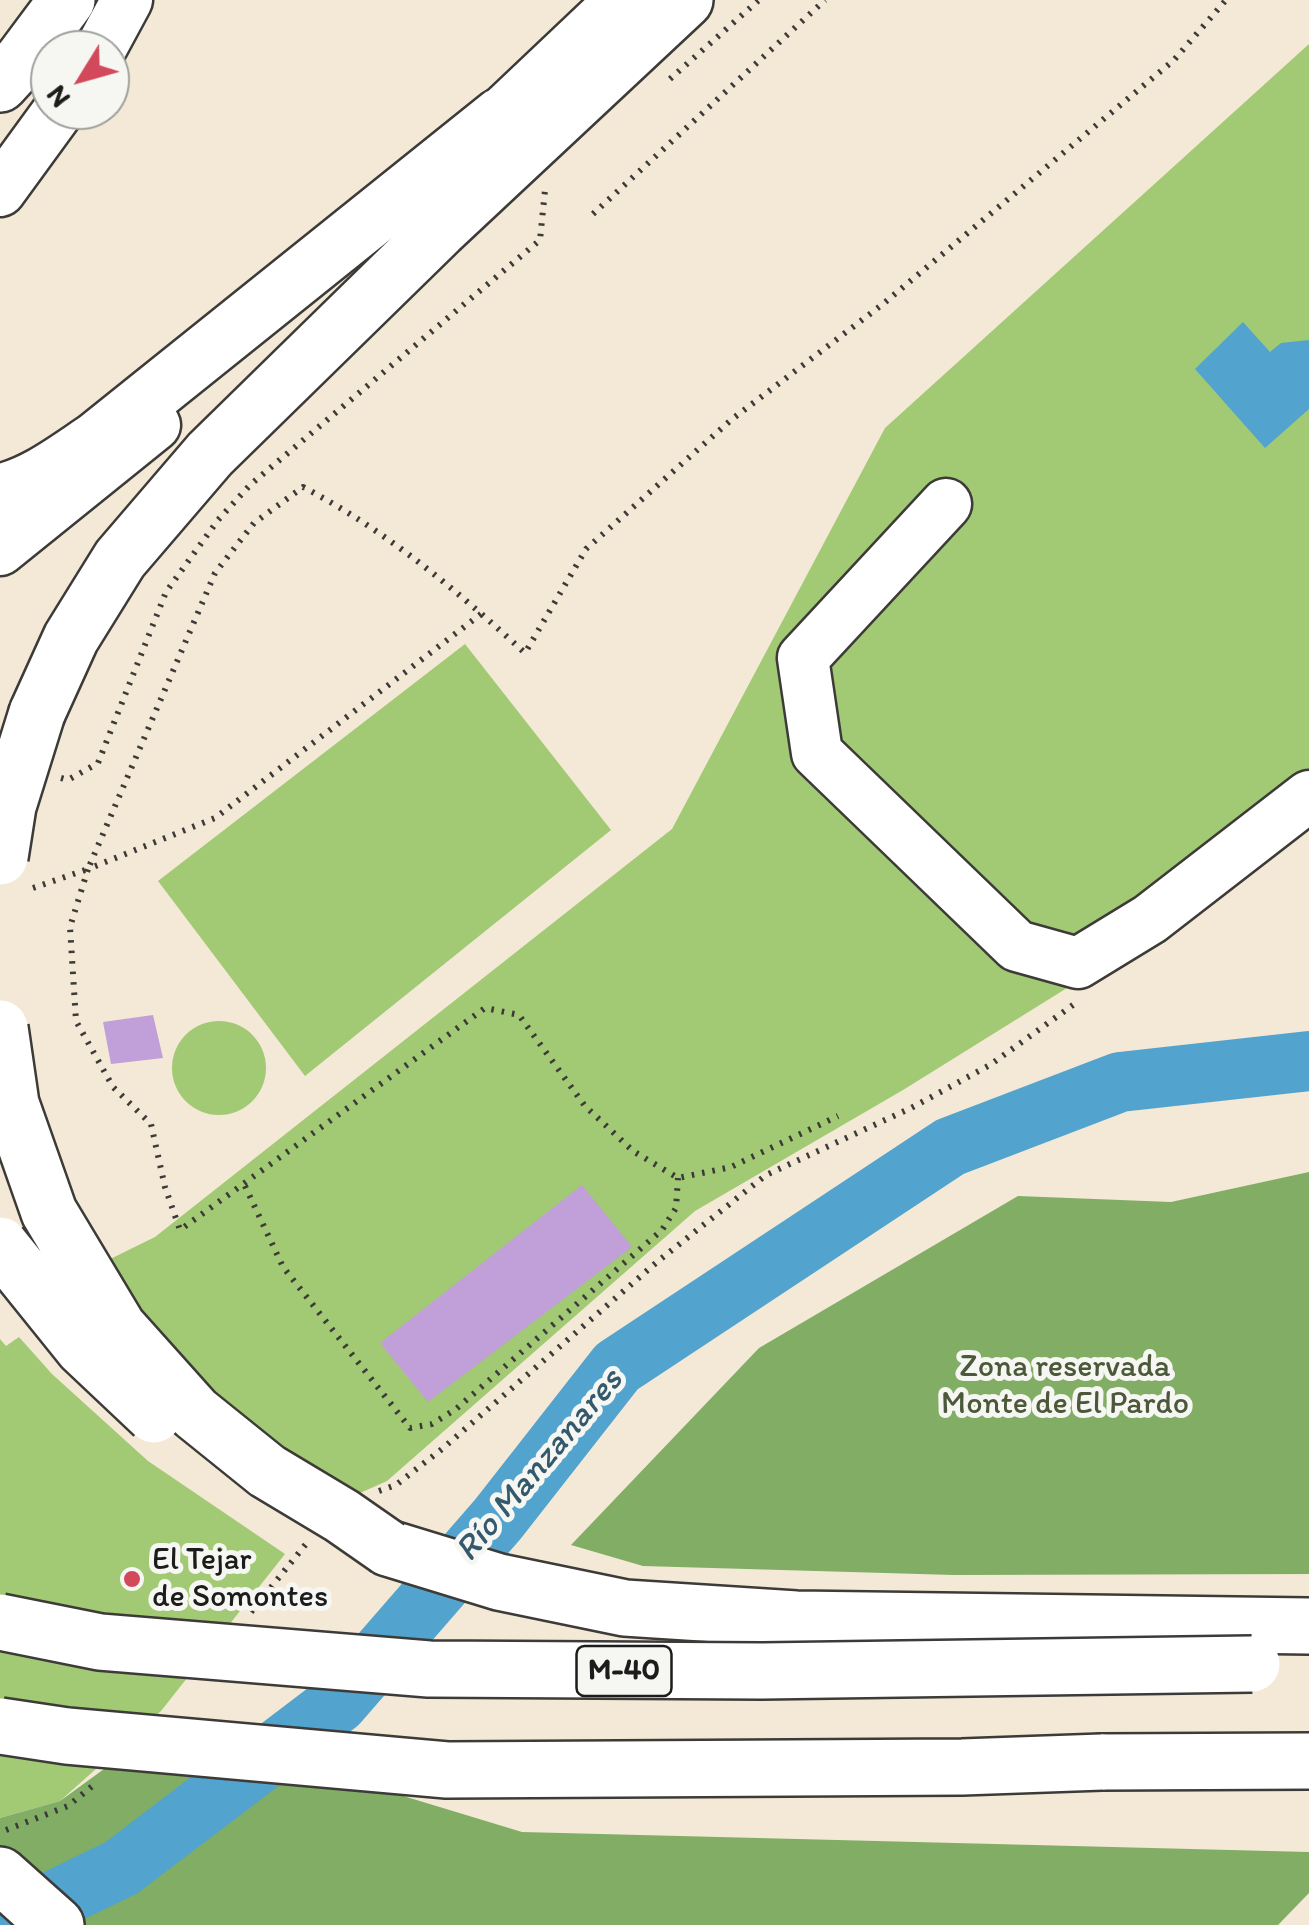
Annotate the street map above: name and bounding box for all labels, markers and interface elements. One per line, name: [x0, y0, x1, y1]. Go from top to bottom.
north arrow: [30, 30, 130, 130]
text: N: [38, 79, 77, 115]
park label: Zona reservada Monte de El Pardo: [941, 1349, 1189, 1424]
water label: Río Manzanares: [447, 1361, 633, 1571]
place label: El Tejar de Somontes: [152, 1542, 328, 1617]
marker: El Tejar de Somontes: [121, 1568, 143, 1590]
road number: M-40: [576, 1646, 672, 1696]

